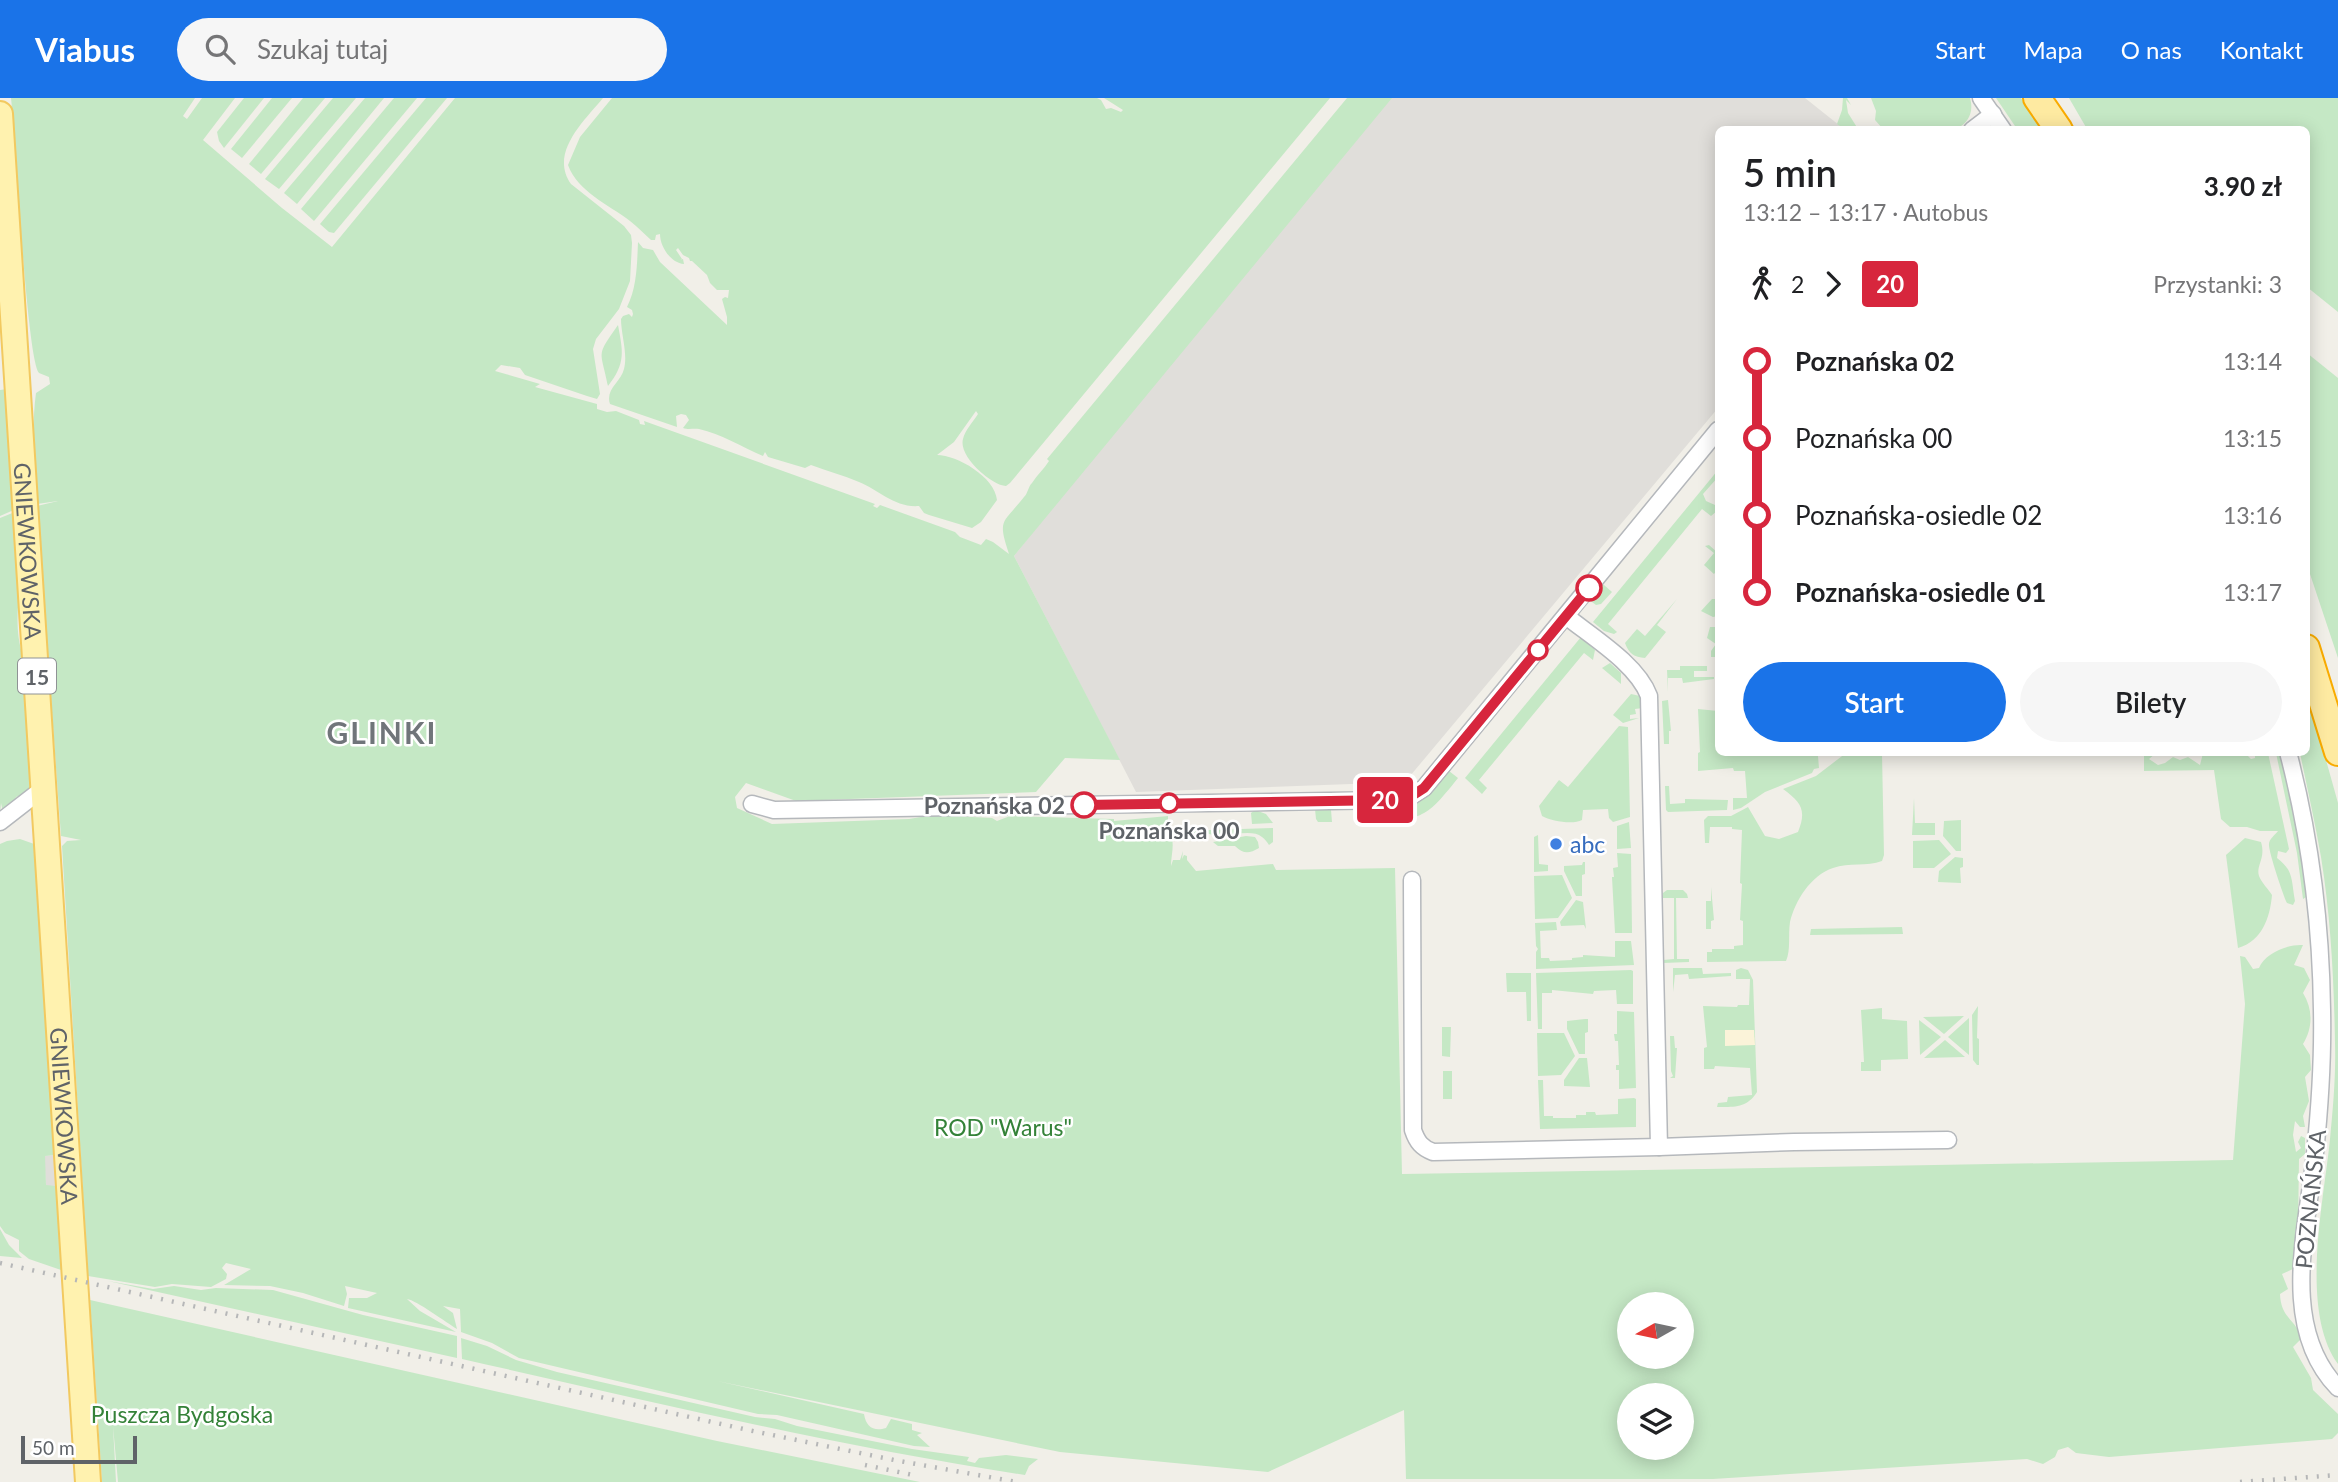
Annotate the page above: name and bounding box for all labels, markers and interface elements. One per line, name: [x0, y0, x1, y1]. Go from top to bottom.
search box: [177, 18, 667, 81]
text: Viabus: [35, 29, 135, 69]
icon: search: [201, 30, 239, 68]
text: Szukaj tutaj: [257, 33, 388, 65]
text: Start: [1935, 35, 1986, 64]
text: Mapa: [2024, 35, 2083, 64]
text: O nas: [2121, 35, 2182, 64]
text: Kontakt: [2220, 35, 2303, 64]
text: 5 min: [1743, 149, 1837, 195]
text: 3.90 zł: [2204, 170, 2282, 202]
text: 13:12 – 13:17 · Autobus: [1743, 198, 1988, 226]
icon: walk: [1743, 265, 1781, 303]
icon: forward: [1814, 265, 1852, 303]
text: 20: [1876, 269, 1904, 298]
text: 2: [1791, 270, 1804, 298]
text: Przystanki: 3: [2153, 270, 2282, 298]
text: Poznańska 02: [1795, 345, 1955, 377]
text: 13:14: [2223, 347, 2282, 375]
text: Poznańska 00: [1795, 422, 1952, 454]
text: 13:15: [2223, 424, 2282, 452]
street label: GNIEWKOWSKA: [8, 462, 48, 641]
text: Poznańska-osiedle 02: [1795, 499, 2042, 531]
text: 13:16: [2223, 501, 2282, 529]
unlabelled marker: [1576, 575, 1602, 601]
text: Poznańska-osiedle 01: [1795, 576, 2046, 608]
text: 13:17: [2223, 578, 2282, 606]
unlabelled marker: [1528, 640, 1548, 660]
road number: 15: [18, 658, 56, 694]
button: Start: [1743, 662, 2006, 742]
button: Bilety: [2020, 662, 2282, 742]
district label: GLINKI: [327, 714, 437, 750]
line badge: 20: [1354, 777, 1416, 823]
text: 20: [1371, 785, 1399, 814]
place label: Poznańska 02: [924, 791, 1065, 819]
marker: Poznańska 02: [1071, 792, 1097, 818]
marker: Poznańska 00: [1159, 793, 1179, 813]
place label: Poznańska 00: [1098, 816, 1240, 844]
place label: abc: [1570, 830, 1605, 858]
marker: abc: [1548, 836, 1564, 852]
street label: GNIEWKOWSKA: [45, 1027, 84, 1206]
park label: ROD "Warus": [934, 1113, 1072, 1141]
street label: POZNAŃSKA: [2289, 1128, 2331, 1270]
north arrow: [1617, 1292, 1694, 1368]
map controls: [1617, 1292, 1694, 1460]
button: layers: [1617, 1383, 1694, 1460]
park label: Puszcza Bydgoska: [91, 1400, 273, 1428]
scale bar: [21, 1433, 136, 1465]
text: 50 m: [32, 1436, 75, 1459]

